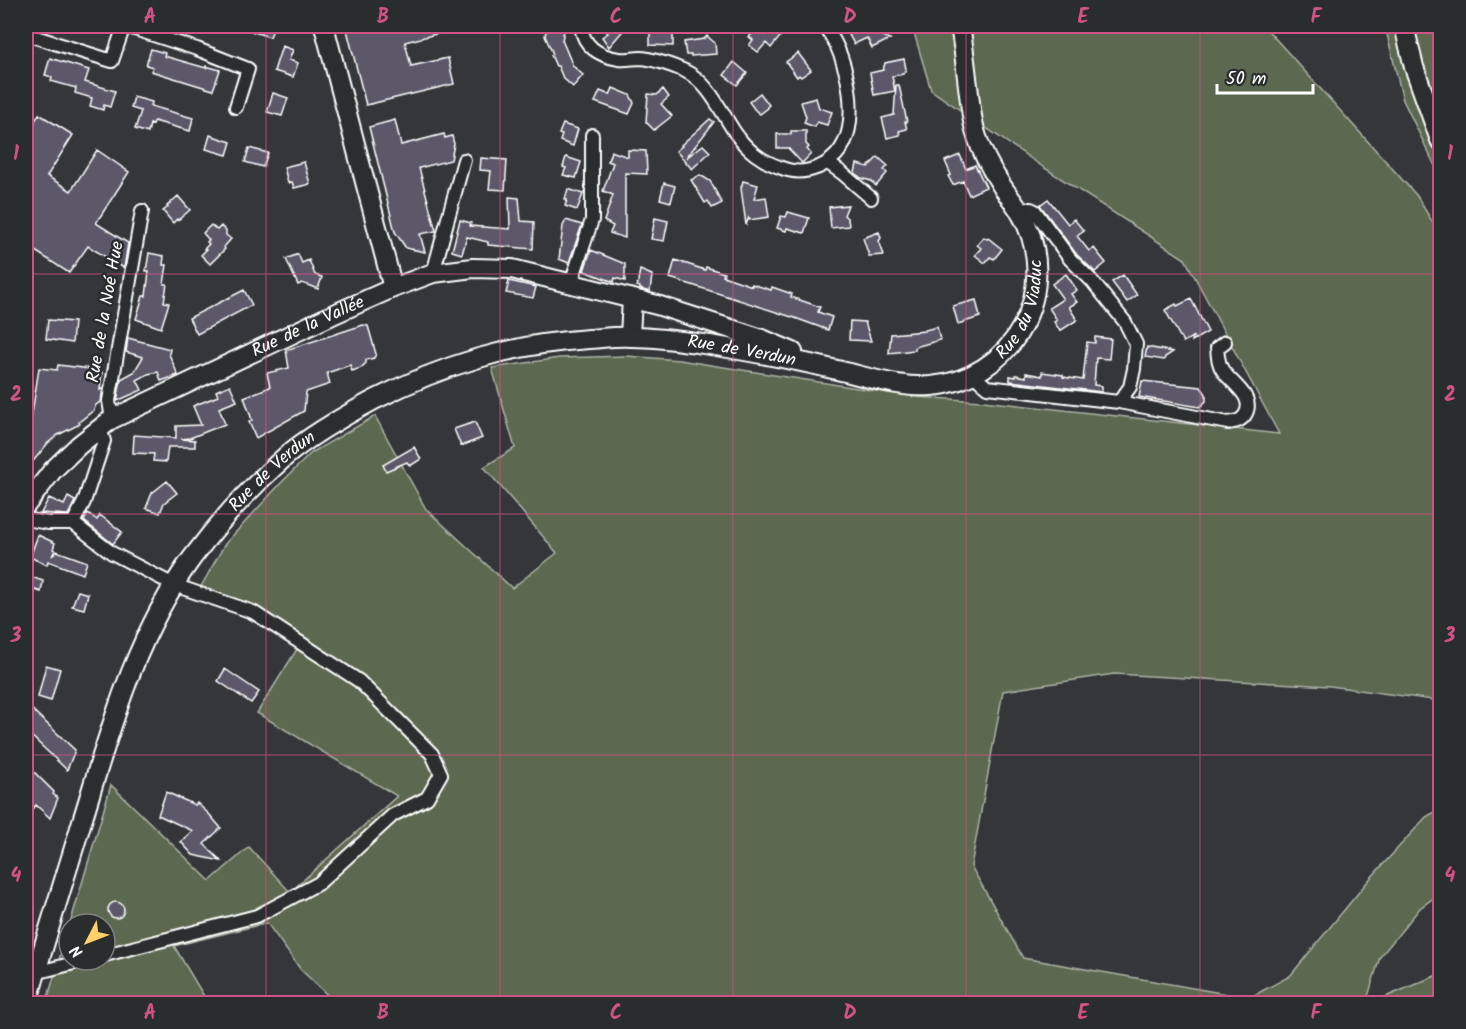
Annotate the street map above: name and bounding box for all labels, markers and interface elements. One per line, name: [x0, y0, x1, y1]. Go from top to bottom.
text: A: [144, 2, 156, 34]
text: B: [377, 2, 389, 34]
text: C: [610, 2, 622, 34]
text: D: [843, 2, 857, 34]
text: E: [1077, 2, 1089, 34]
text: F: [1311, 2, 1323, 34]
scale bar: [1217, 57, 1313, 95]
text: 50 m: [1226, 65, 1266, 94]
text: 1: [13, 139, 19, 171]
text: 1: [1447, 139, 1453, 171]
street label: Rue de la Noé Hue: [79, 239, 133, 385]
street label: Rue du Viaduc: [989, 259, 1051, 367]
street label: Rue de la Vallée: [247, 288, 369, 366]
street label: Rue de Verdun: [686, 327, 799, 375]
text: 2: [10, 380, 22, 412]
text: 2: [1444, 380, 1456, 412]
street label: Rue de Verdun: [222, 423, 322, 519]
text: 3: [10, 621, 22, 653]
text: 3: [1444, 621, 1456, 653]
text: 4: [11, 861, 22, 893]
text: 4: [1445, 861, 1456, 893]
north arrow: [57, 912, 117, 972]
text: N: [64, 939, 90, 963]
text: A: [144, 998, 156, 1029]
text: B: [377, 998, 389, 1029]
text: C: [610, 998, 622, 1029]
text: D: [843, 998, 857, 1029]
text: E: [1077, 998, 1089, 1029]
text: F: [1311, 998, 1323, 1029]

